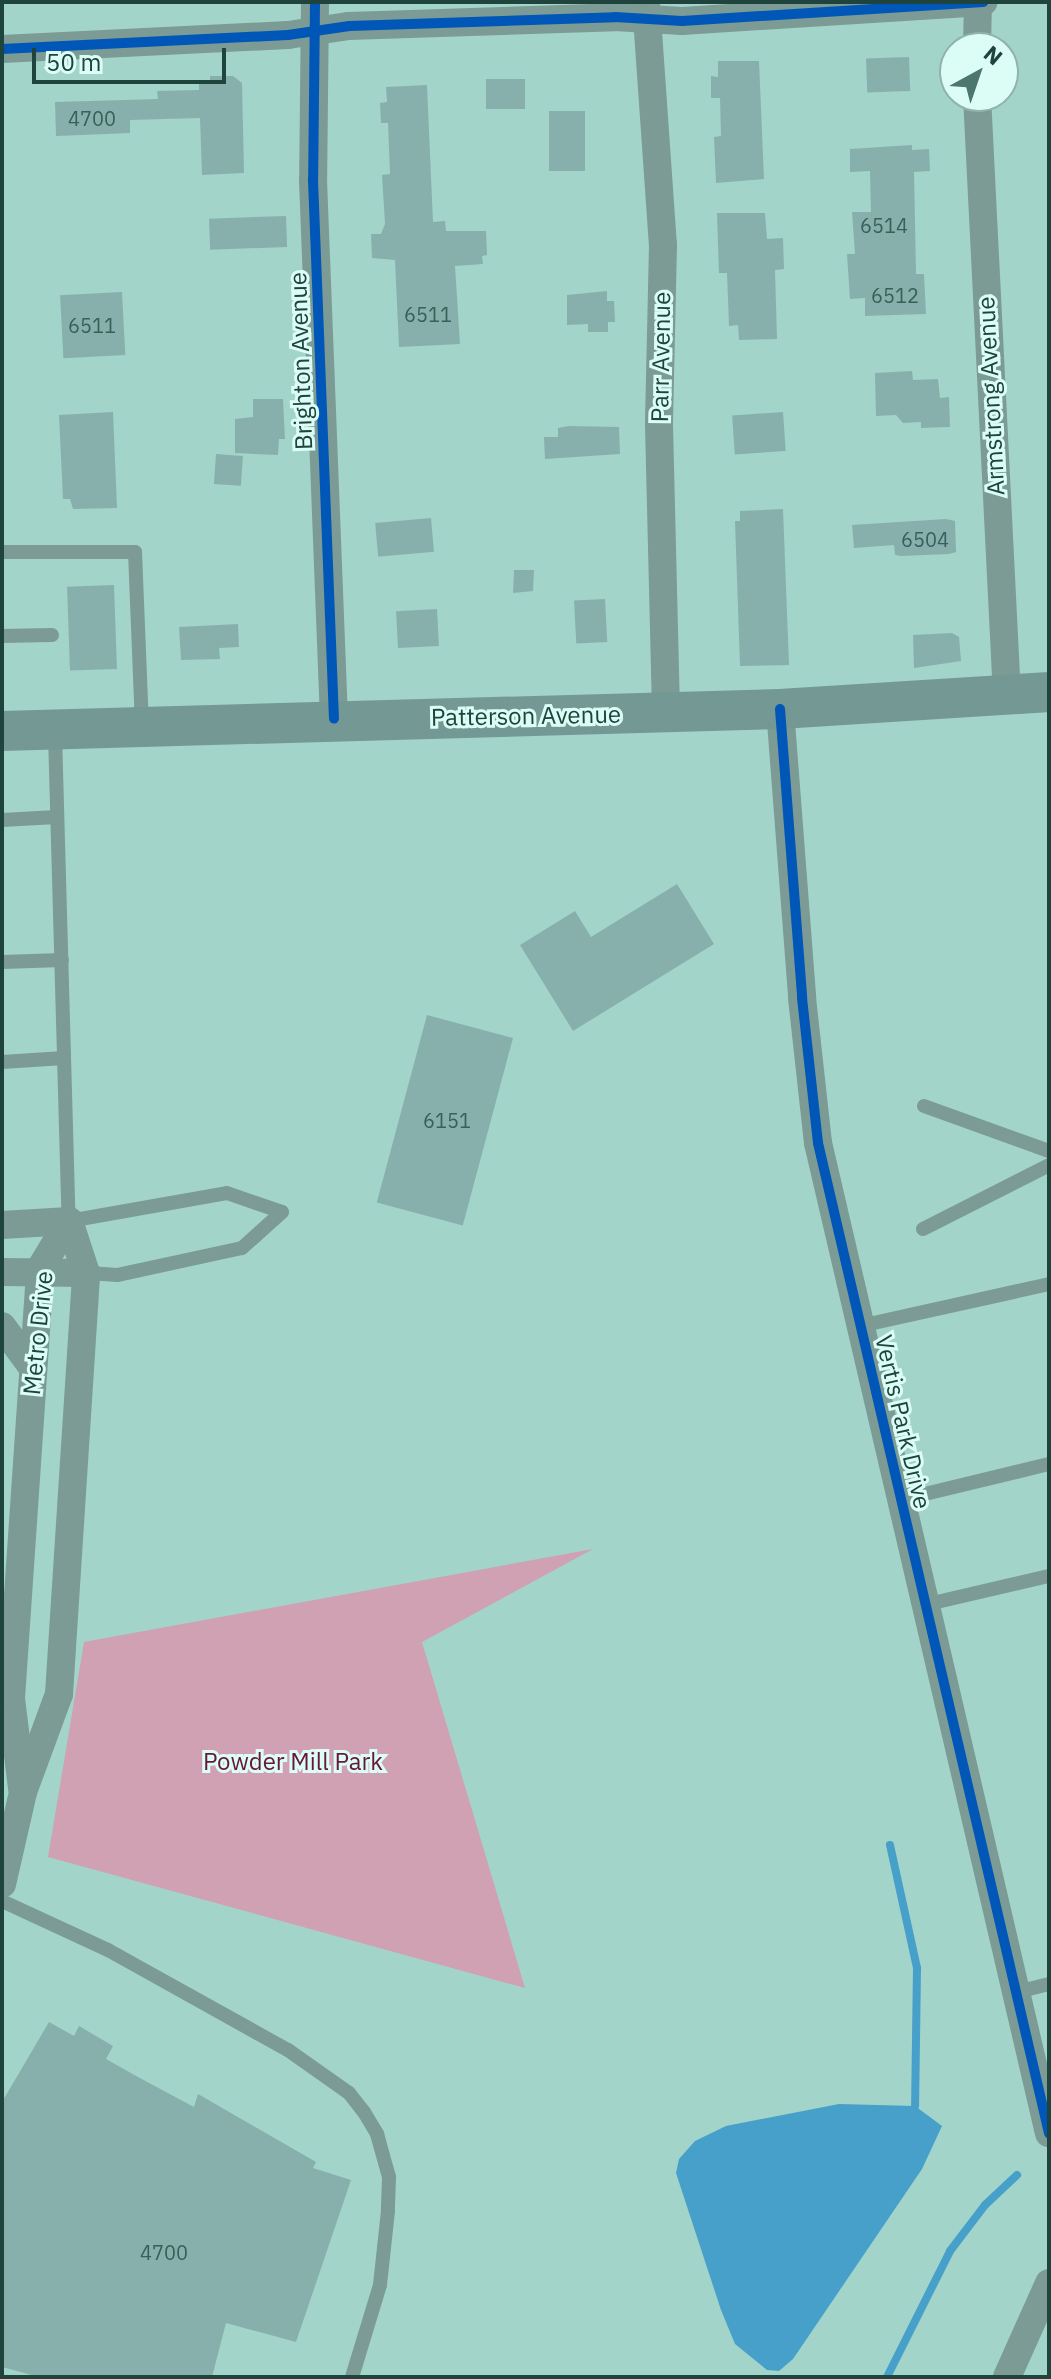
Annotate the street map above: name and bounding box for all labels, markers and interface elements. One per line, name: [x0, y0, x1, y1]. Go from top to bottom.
scale bar: [36, 32, 230, 82]
north arrow: [939, 32, 1019, 112]
text: N: [978, 39, 1009, 71]
text: 50 m: [46, 46, 101, 78]
house number: 4700: [68, 106, 116, 130]
house number: 6514: [860, 213, 908, 237]
street label: Brighton Avenue: [284, 272, 318, 450]
house number: 6512: [871, 283, 919, 307]
street label: Parr Avenue: [645, 291, 677, 423]
street label: Armstrong Avenue: [971, 296, 1011, 496]
house number: 6511: [404, 302, 452, 326]
house number: 6511: [68, 313, 116, 337]
house number: 6504: [901, 527, 949, 551]
street label: Patterson Avenue: [431, 700, 621, 732]
house number: 6151: [423, 1108, 471, 1132]
street label: Metro Drive: [17, 1270, 59, 1396]
street label: Vertis Park Drive: [869, 1332, 937, 1512]
park label: Powder Mill Park: [203, 1748, 383, 1776]
house number: 4700: [140, 2240, 188, 2264]

